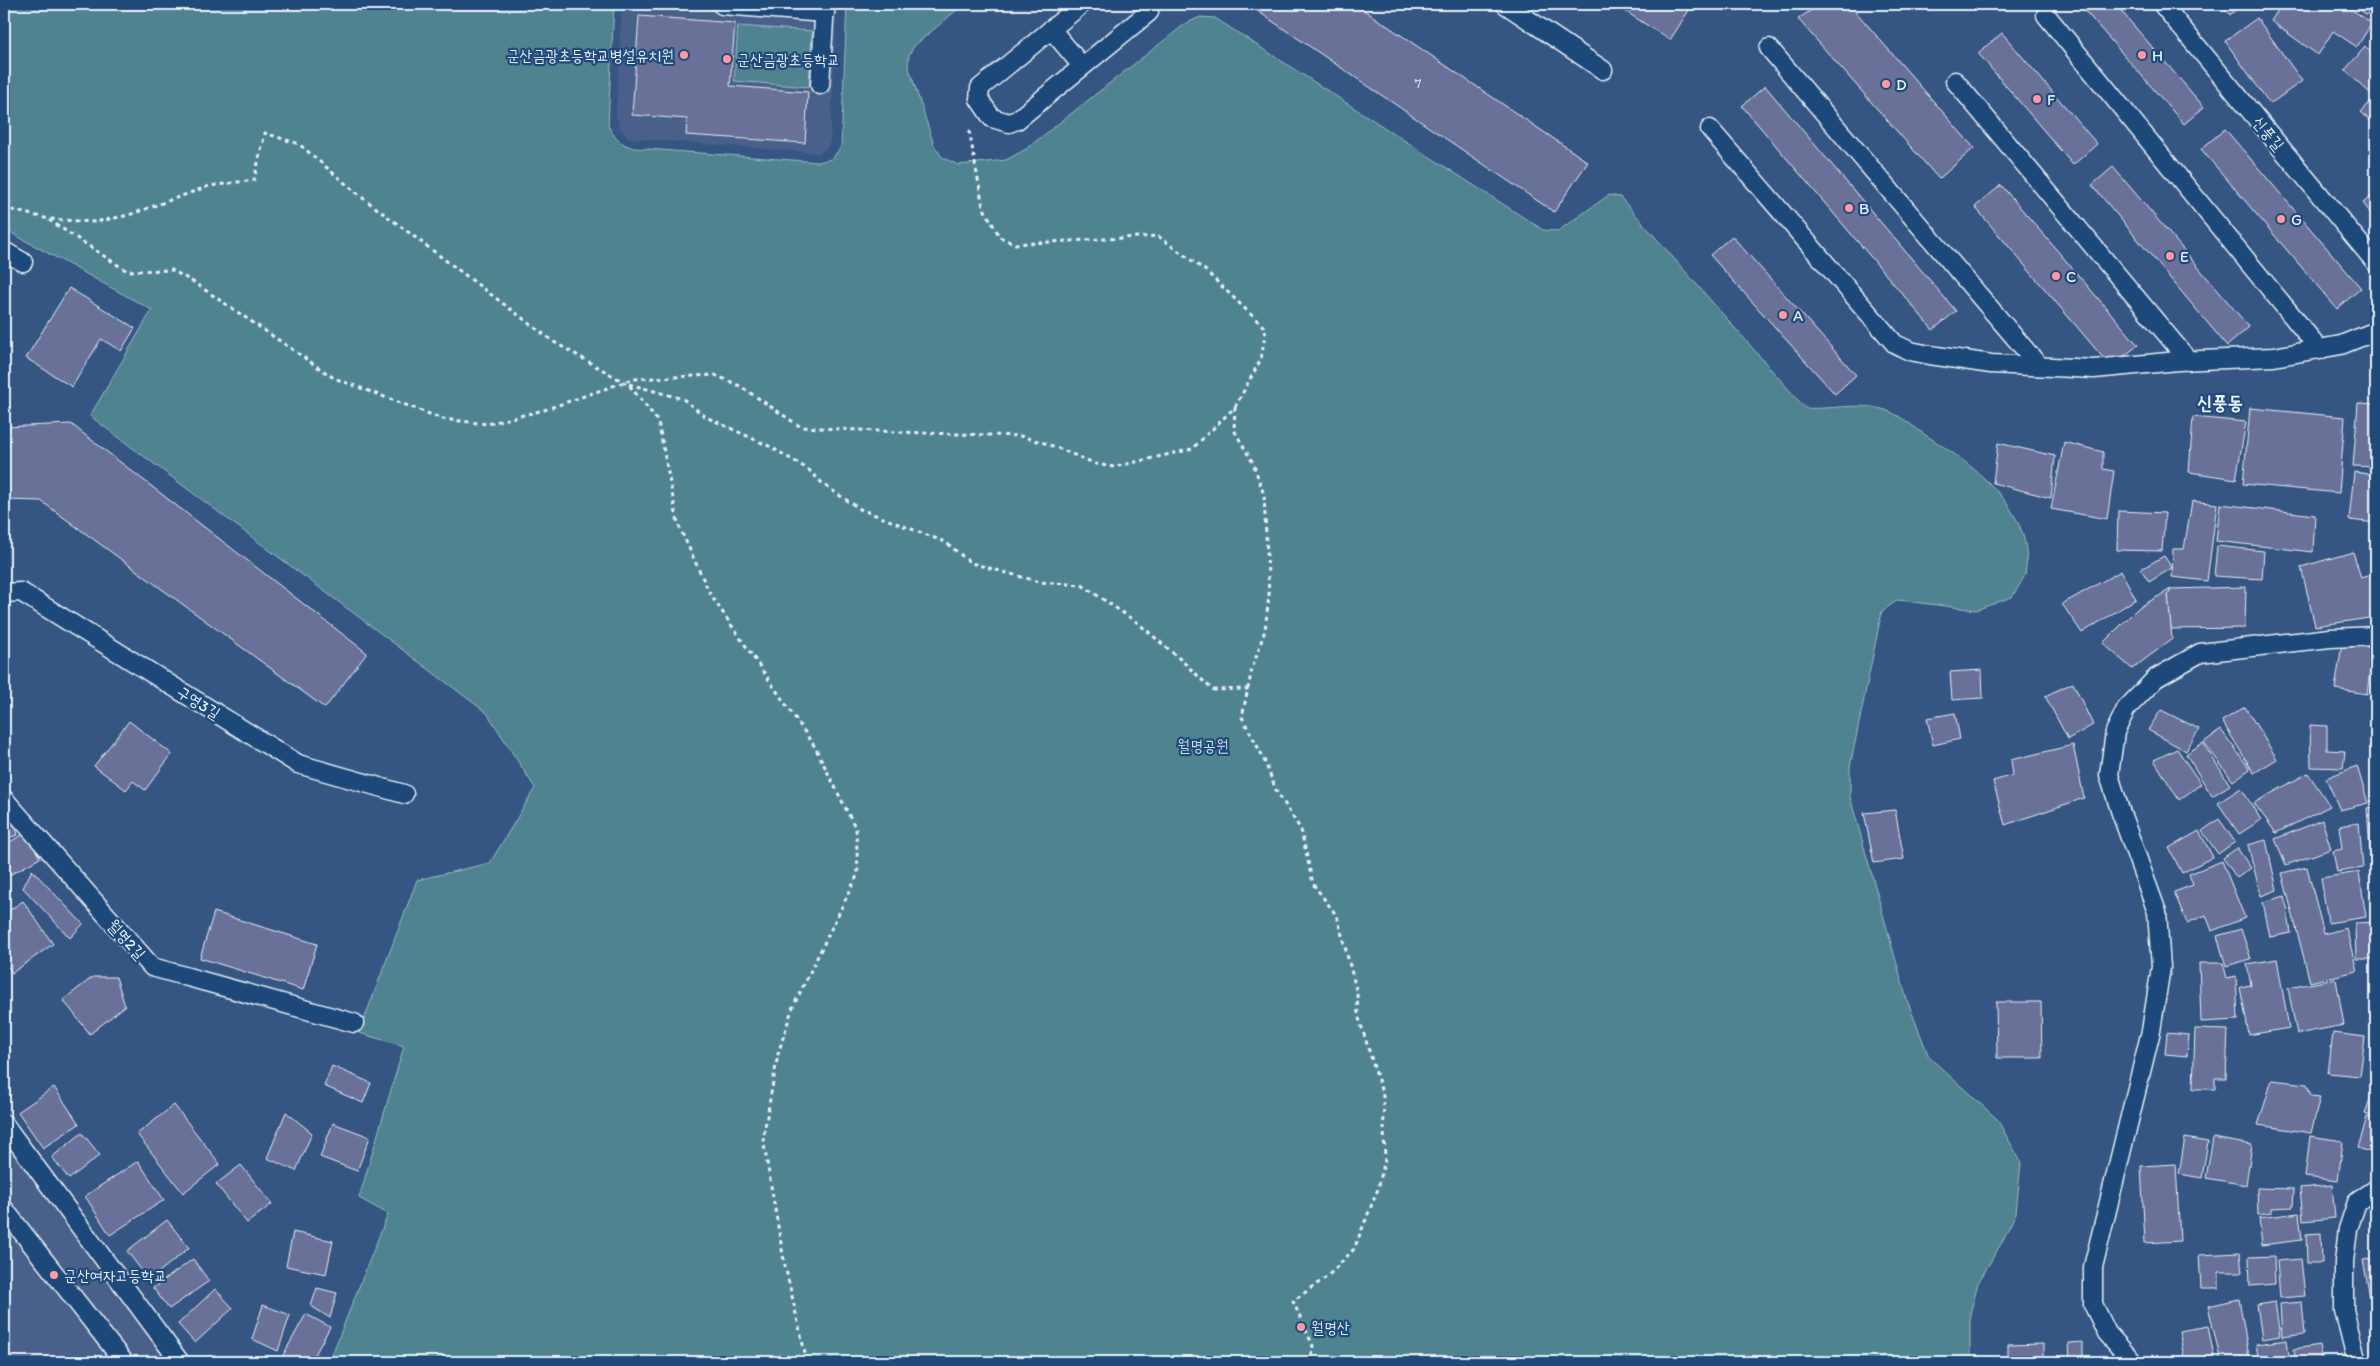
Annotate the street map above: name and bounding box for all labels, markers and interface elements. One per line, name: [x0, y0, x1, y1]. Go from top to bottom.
place label: 군산금광초등학교병설유치원: [507, 46, 674, 65]
place label: H: [2152, 46, 2163, 65]
marker: 군산금광초등학교병설유치원: [678, 49, 690, 61]
marker: H: [2136, 49, 2148, 61]
place label: 군산금광초등학교: [737, 50, 840, 69]
marker: 군산금광초등학교: [721, 53, 733, 65]
house number: 7: [1415, 75, 1422, 92]
place label: D: [1896, 75, 1907, 94]
marker: D: [1880, 78, 1892, 90]
place label: F: [2047, 90, 2056, 109]
marker: F: [2031, 93, 2043, 105]
street label: 신풍길: [2249, 112, 2288, 154]
place label: B: [1859, 199, 1869, 218]
marker: B: [1843, 202, 1855, 214]
place label: G: [2291, 210, 2302, 229]
marker: G: [2275, 213, 2287, 225]
place label: E: [2180, 247, 2189, 266]
marker: E: [2164, 250, 2176, 262]
place label: C: [2066, 267, 2076, 286]
marker: C: [2050, 270, 2062, 282]
place label: A: [1793, 306, 1803, 325]
marker: A: [1777, 309, 1789, 321]
district label: 신풍동: [2197, 391, 2243, 414]
street label: 구영3길: [174, 682, 224, 723]
park label: 월명공원: [1177, 736, 1229, 755]
street label: 월명2길: [104, 915, 150, 963]
place label: 군산여자고등학교: [64, 1266, 167, 1285]
marker: 군산여자고등학교: [48, 1269, 60, 1281]
place label: 월명산: [1311, 1318, 1350, 1337]
marker: 월명산: [1295, 1321, 1307, 1333]

